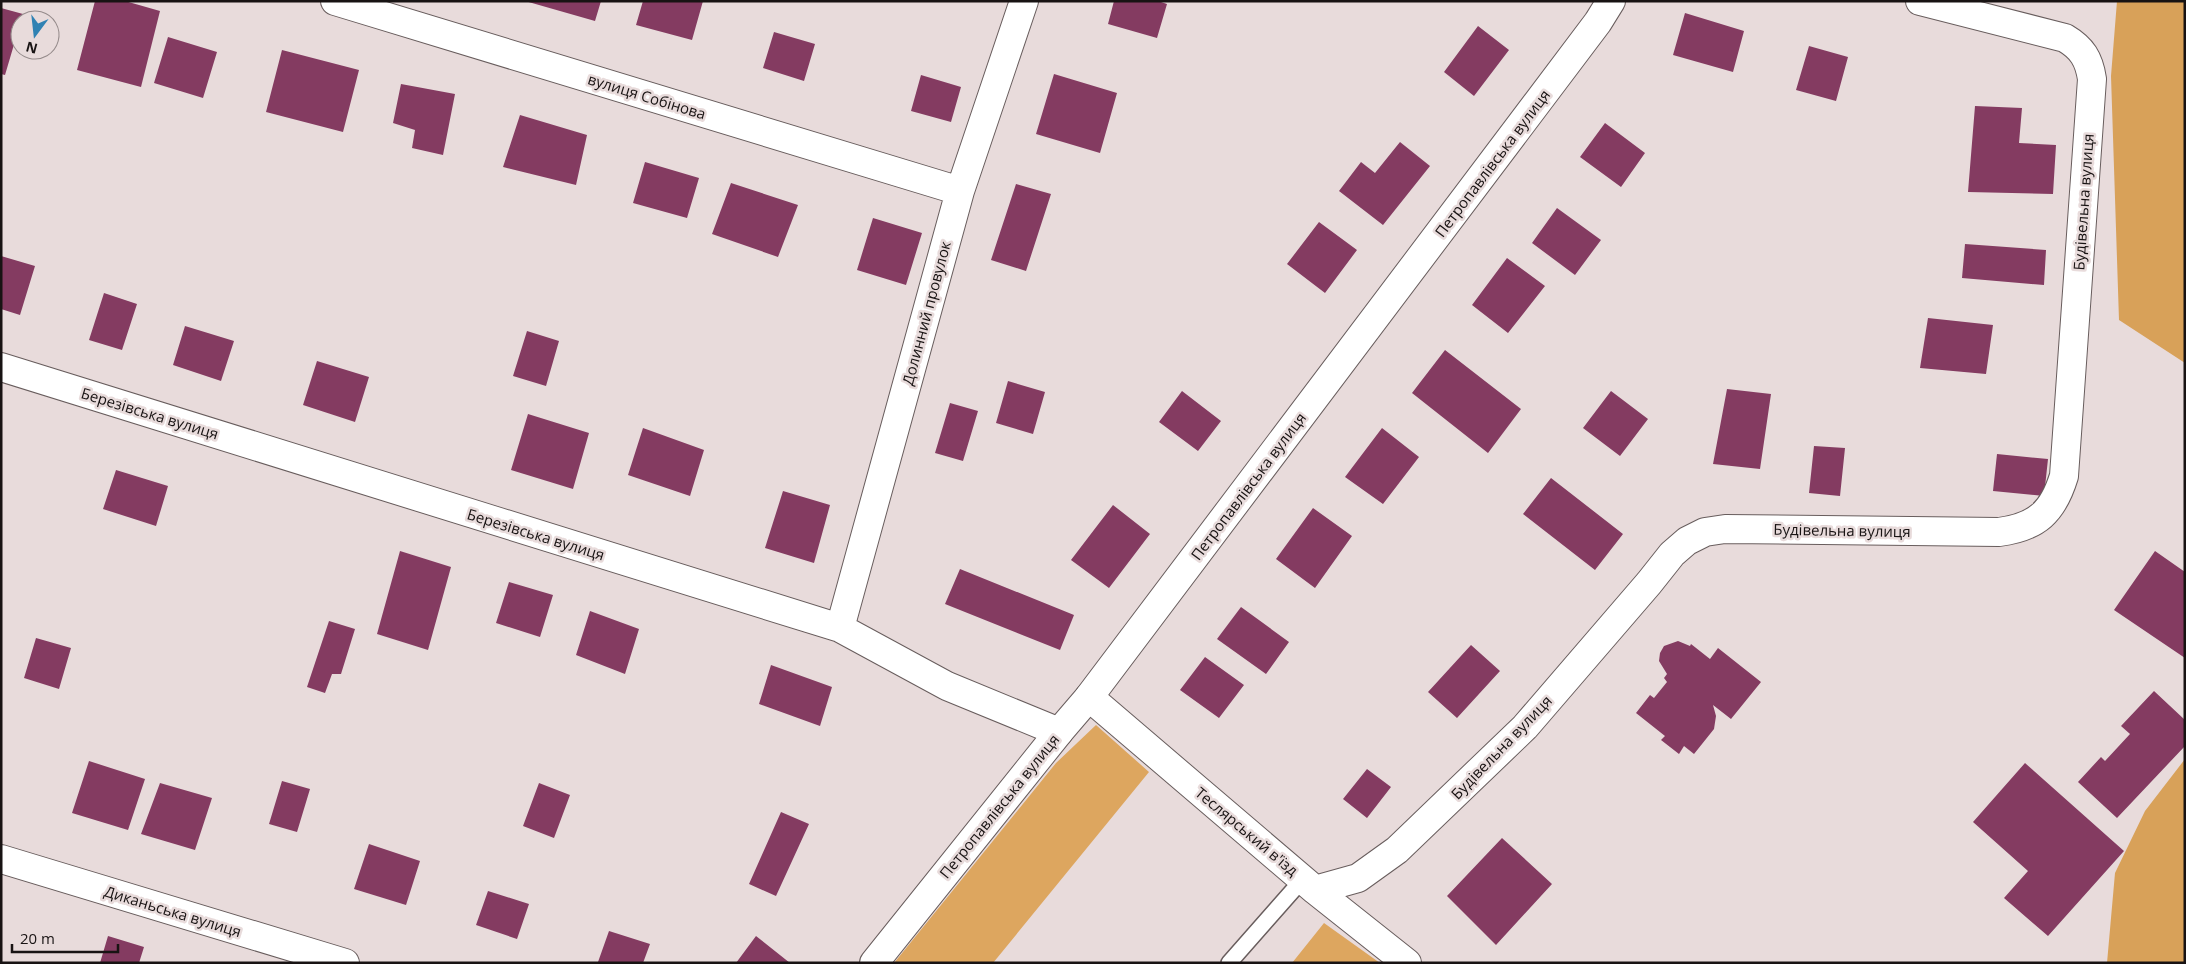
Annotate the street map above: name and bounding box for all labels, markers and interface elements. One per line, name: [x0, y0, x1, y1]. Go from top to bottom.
north arrow: [10, 10, 60, 60]
text: N: [24, 37, 39, 59]
street label: вулиця Собінова: [586, 69, 708, 123]
street label: Петропавлівська вулиця: [1430, 85, 1554, 241]
street label: Будівельна вулиця: [2068, 133, 2098, 271]
street label: Долинний провулок: [897, 239, 955, 387]
street label: Березівська вулиця: [79, 383, 221, 443]
street label: Петропавлівська вулиця: [1186, 408, 1310, 564]
street label: Березівська вулиця: [465, 504, 607, 564]
street label: Будівельна вулиця: [1773, 519, 1911, 541]
street label: Будівельна вулиця: [1446, 691, 1556, 803]
street label: Петропавлівська вулиця: [935, 730, 1063, 882]
street label: Теслярський в'їзд: [1191, 782, 1303, 880]
street label: Диканьська вулиця: [102, 881, 244, 941]
scale bar: [12, 922, 119, 954]
text: 20 m: [20, 928, 55, 948]

